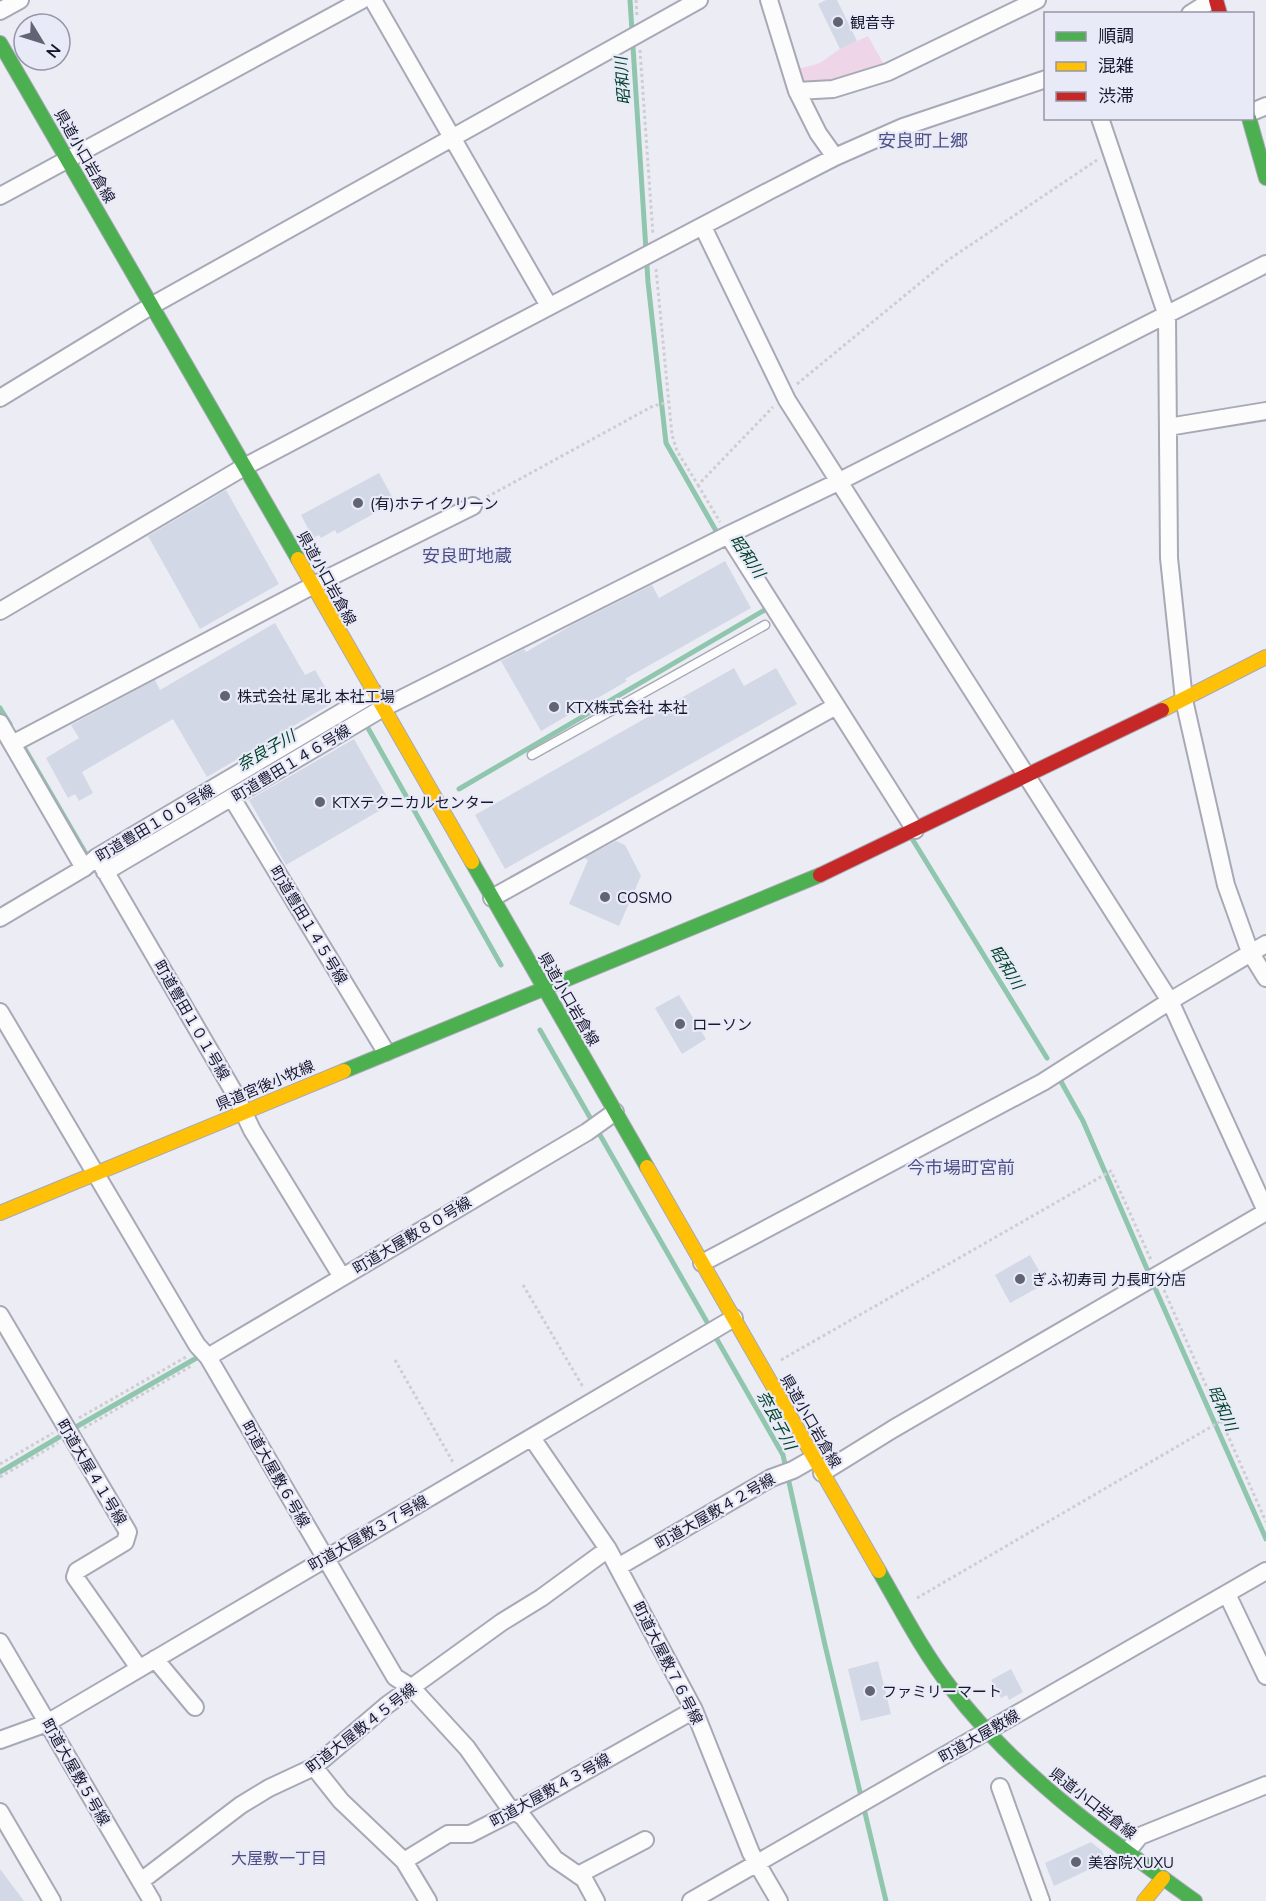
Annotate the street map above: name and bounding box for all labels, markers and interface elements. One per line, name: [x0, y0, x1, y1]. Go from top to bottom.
north arrow: [12, 12, 72, 72]
legend: [1044, 12, 1254, 120]
place label: 観音寺: [850, 13, 895, 32]
marker: 観音寺: [831, 15, 845, 29]
text: 順調: [1098, 24, 1134, 47]
text: N: [42, 40, 65, 62]
water label: 昭和川: [610, 54, 634, 106]
text: 混雑: [1098, 54, 1134, 77]
text: 渋滞: [1098, 84, 1134, 107]
street label: 県道小口岩倉線: [51, 106, 119, 206]
district label: 安良町上郷: [878, 129, 968, 152]
place label: (有)ホテイクリーン: [370, 494, 499, 513]
marker: (有)ホテイクリーン: [351, 496, 365, 510]
street label: 県道小口岩倉線: [293, 527, 361, 629]
water label: 昭和川: [726, 531, 771, 583]
district label: 安良町地蔵: [422, 544, 512, 567]
place label: 株式会社 尾北 本社工場: [237, 687, 395, 706]
marker: 株式会社 尾北 本社工場: [218, 689, 232, 703]
place label: KTX株式会社 本社: [566, 698, 688, 717]
marker: KTX株式会社 本社: [547, 700, 561, 714]
street label: 町道豊田１４６号線: [228, 720, 354, 806]
water label: 奈良子川: [233, 724, 300, 775]
street label: 町道豊田１００号線: [92, 780, 218, 866]
place label: KTXテクニカルセンター: [332, 793, 495, 812]
marker: KTXテクニカルセンター: [313, 795, 327, 809]
street label: 町道豊田１４５号線: [266, 862, 352, 988]
place label: COSMO: [617, 888, 672, 907]
marker: COSMO: [598, 890, 612, 904]
water label: 昭和川: [986, 941, 1029, 994]
street label: 県道小口岩倉線: [535, 949, 603, 1049]
street label: 町道豊田１０１号線: [150, 957, 234, 1083]
place label: ローソン: [692, 1015, 752, 1034]
marker: ローソン: [673, 1017, 687, 1031]
street label: 県道宮後小牧線: [213, 1056, 317, 1114]
district label: 今市場町宮前: [907, 1156, 1015, 1179]
street label: 町道大屋敷８０号線: [349, 1192, 475, 1278]
place label: ぎふ初寿司 力長町分店: [1032, 1270, 1186, 1289]
marker: ぎふ初寿司 力長町分店: [1013, 1272, 1027, 1286]
street label: 県道小口岩倉線: [777, 1371, 845, 1471]
water label: 昭和川: [1204, 1382, 1243, 1436]
water label: 奈良子川: [753, 1387, 802, 1455]
street label: 町道大屋４１号線: [53, 1416, 131, 1528]
street label: 町道大屋敷６号線: [238, 1417, 314, 1531]
street label: 町道大屋敷４２号線: [652, 1469, 778, 1553]
street label: 町道大屋敷３７号線: [305, 1491, 431, 1575]
street label: 町道大屋敷７６号線: [629, 1599, 707, 1727]
street label: 町道大屋敷４５号線: [302, 1679, 420, 1777]
place label: ファミリーマート: [882, 1682, 1002, 1701]
marker: ファミリーマート: [863, 1684, 877, 1698]
street label: 町道大屋敷線: [935, 1705, 1023, 1767]
street label: 町道大屋敷５号線: [38, 1715, 114, 1829]
street label: 町道大屋敷４３号線: [486, 1749, 614, 1831]
street label: 県道小口岩倉線: [1046, 1763, 1140, 1843]
district label: 大屋敷一丁目: [231, 1848, 327, 1868]
place label: 美容院XUXU: [1088, 1853, 1174, 1872]
marker: 美容院XUXU: [1069, 1855, 1083, 1869]

